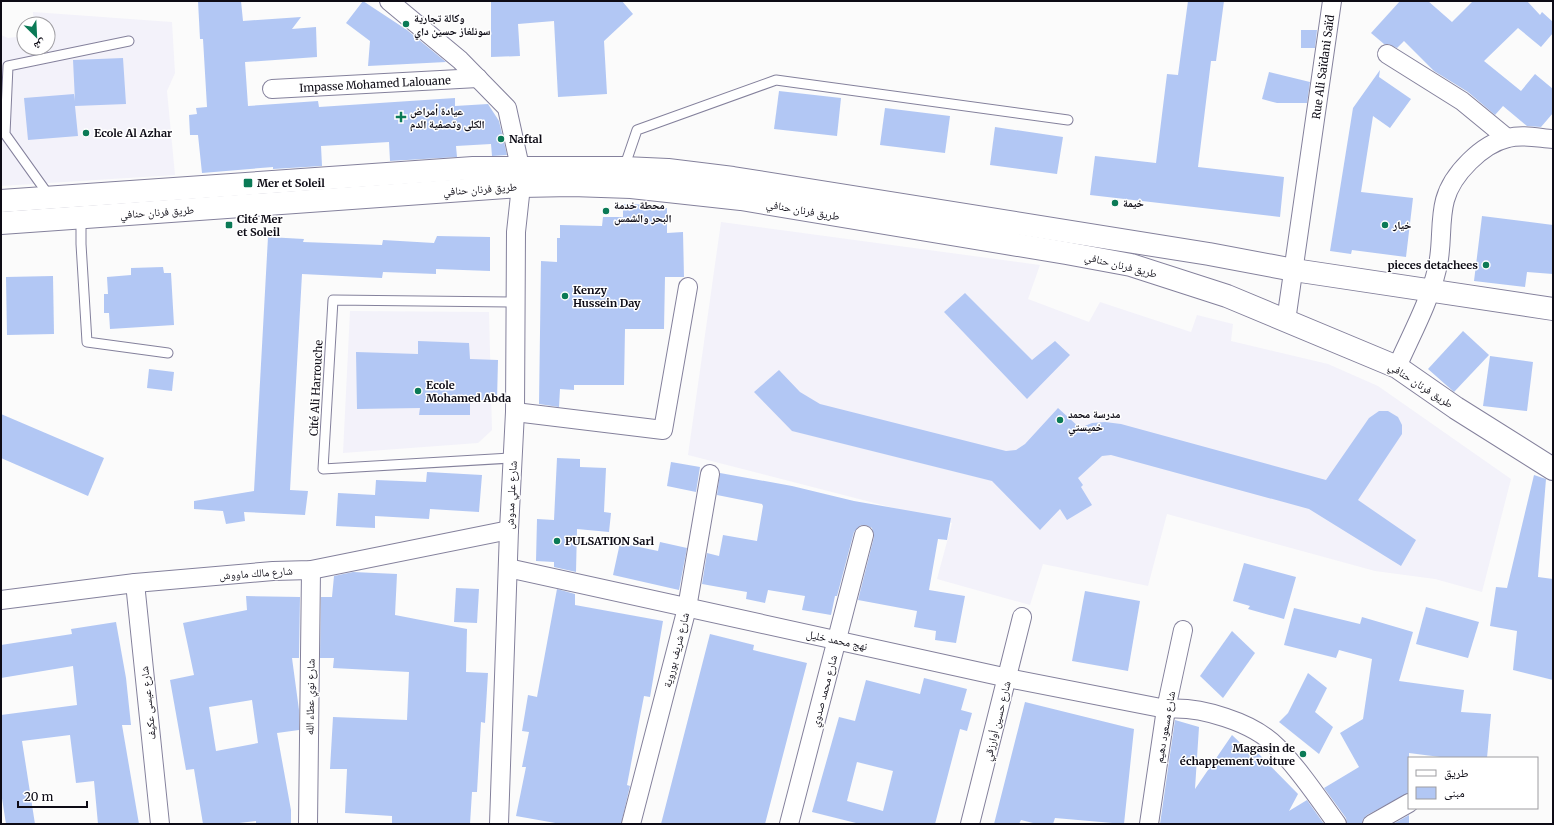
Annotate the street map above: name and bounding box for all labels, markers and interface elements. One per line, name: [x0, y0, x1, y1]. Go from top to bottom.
place label: وكالة تجارية سونلغاز حسين داي: [414, 11, 491, 40]
street label: Rue Ali Saïdani Saïd: [1309, 14, 1337, 120]
north arrow: [16, 16, 56, 56]
marker: وكالة تجارية سونلغاز حسين داي: [401, 19, 411, 29]
text: ش: [31, 35, 48, 54]
street label: Impasse Mohamed Lalouane: [299, 73, 451, 95]
place label: عيادة أمراض الكلى وتصفية الدم: [410, 104, 485, 132]
marker: عيادة أمراض الكلى وتصفية الدم: [395, 111, 407, 123]
place label: Ecole Al Azhar: [94, 126, 172, 140]
marker: Ecole Al Azhar: [81, 128, 91, 138]
place label: Naftal: [509, 132, 543, 146]
marker: Naftal: [496, 134, 506, 144]
place label: Mer et Soleil: [257, 176, 325, 190]
marker: Mer et Soleil: [242, 177, 254, 189]
street label: طريق فرنان حنافي: [442, 179, 518, 200]
place label: خيمة: [1123, 196, 1144, 210]
street label: طريق فرنان حنافي: [765, 197, 841, 225]
place label: محطة خدمة البحر والشمس: [614, 198, 672, 226]
marker: خيمة: [1110, 198, 1120, 208]
street label: طريق فرنان حنافي: [119, 202, 195, 223]
marker: محطة خدمة البحر والشمس: [601, 206, 611, 216]
place label: Cité Mer et Soleil: [237, 212, 283, 239]
place label: خيار: [1392, 218, 1411, 232]
marker: Cité Mer et Soleil: [224, 220, 234, 230]
marker: خيار: [1380, 220, 1390, 230]
street label: طريق فرنان حنافي: [1083, 249, 1159, 283]
place label: pieces detachees: [1387, 258, 1478, 272]
marker: pieces detachees: [1481, 260, 1491, 270]
place label: Kenzy Hussein Day: [573, 283, 641, 310]
marker: Kenzy Hussein Day: [560, 291, 570, 301]
street label: Cité Ali Harrouche: [306, 339, 326, 436]
street label: طريق فرنان حنافي: [1385, 359, 1456, 413]
place label: Ecole Mohamed Abda: [426, 378, 511, 405]
marker: Ecole Mohamed Abda: [413, 386, 423, 396]
place label: مدرسة محمد خميستي: [1068, 407, 1120, 436]
marker: مدرسة محمد خميستي: [1055, 415, 1065, 425]
street label: شارع علي مدوش: [502, 460, 522, 530]
place label: PULSATION Sarl: [565, 534, 654, 548]
marker: PULSATION Sarl: [552, 536, 562, 546]
street label: شارع مالك ماووش: [219, 563, 293, 583]
street label: شارع شريف بوروية: [660, 611, 692, 689]
street label: نهج محمد خليل: [805, 627, 869, 653]
street label: شارع محمد صدوي: [808, 653, 842, 729]
street label: شارع نوي عطاء الله: [302, 659, 319, 735]
street label: شارع عيسى عكيف: [137, 665, 159, 741]
street label: شارع حسين أوارزقي: [980, 680, 1015, 763]
street label: شارع مسعود دهيم: [1152, 690, 1179, 764]
place label: Magasin de échappement voiture: [1180, 741, 1295, 768]
marker: Magasin de échappement voiture: [1298, 749, 1308, 759]
legend: [1408, 757, 1538, 809]
text: طريق: [1444, 765, 1469, 780]
scale bar: [18, 783, 87, 809]
text: مبنى: [1444, 785, 1465, 800]
text: 20 m: [24, 789, 53, 804]

